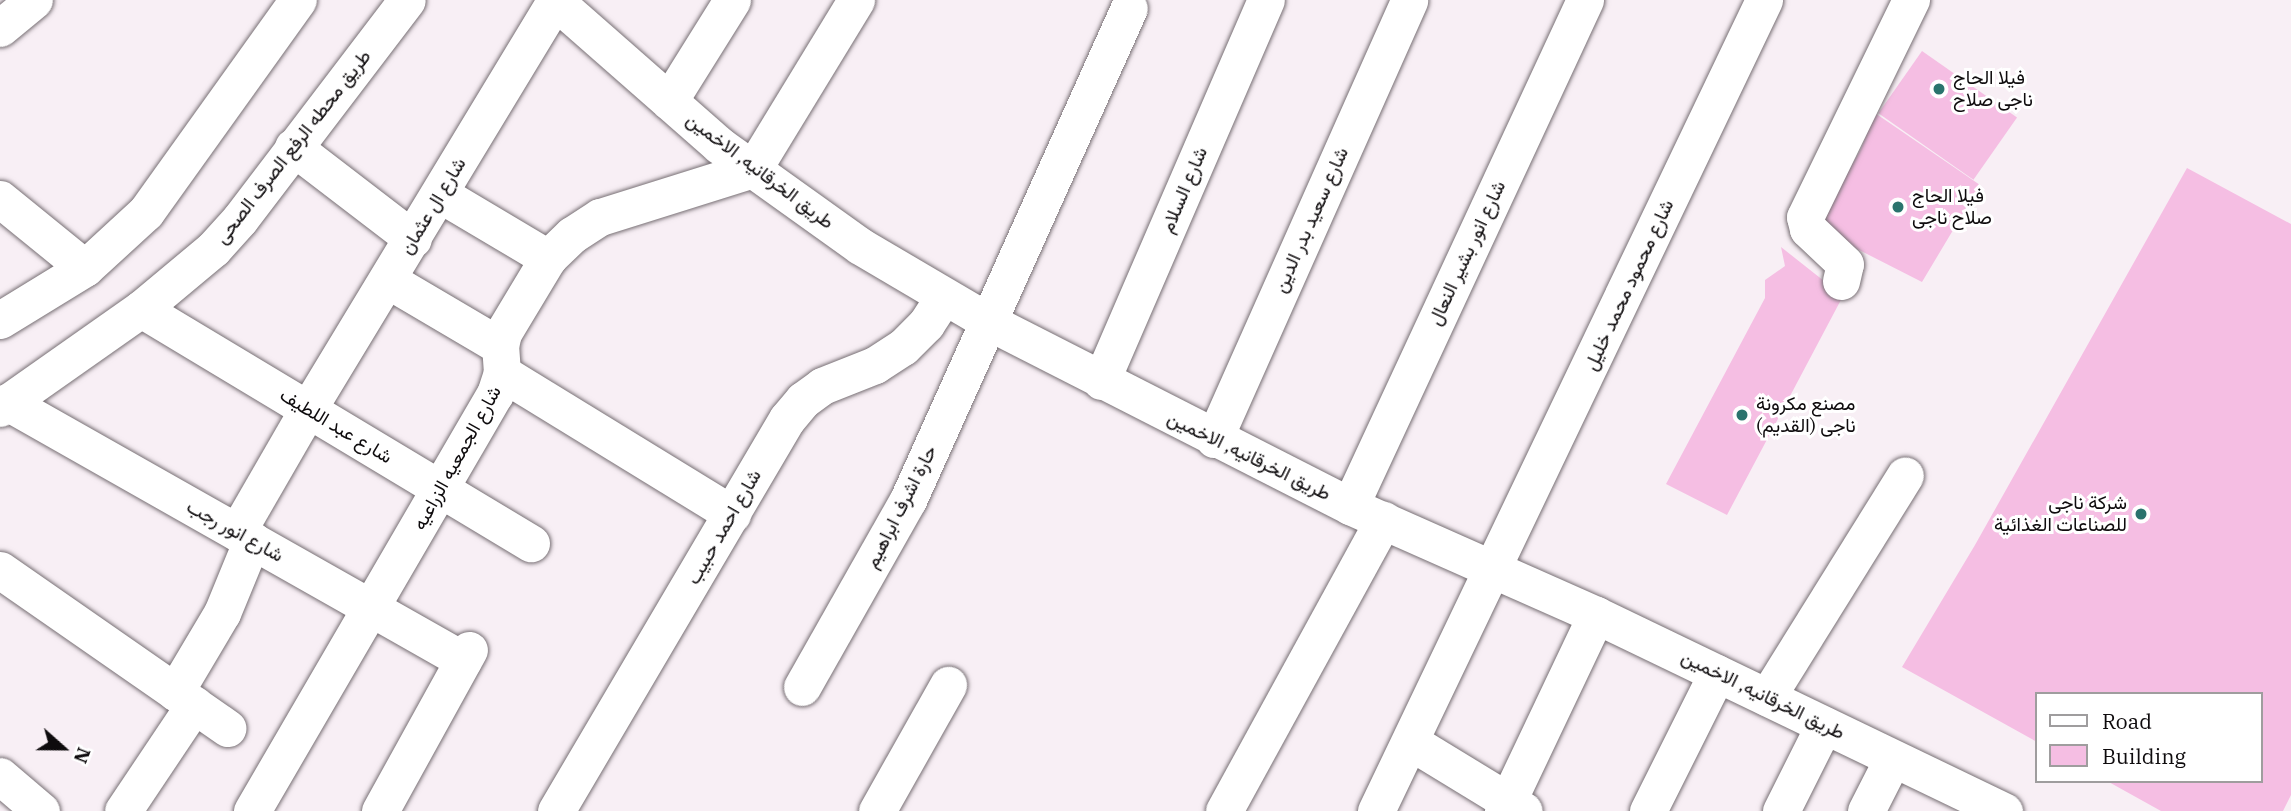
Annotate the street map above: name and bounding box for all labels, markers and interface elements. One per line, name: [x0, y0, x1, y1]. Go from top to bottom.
street label: طريق محطه الرفع الصرف الصحى: [210, 45, 376, 249]
place label: فيلا الحاج ناجى صلاح: [1953, 67, 2033, 111]
marker: فيلا الحاج ناجى صلاح: [1931, 81, 1947, 97]
street label: طريق الخرقانيه, الاخمين: [682, 108, 838, 234]
street label: شارع السلام: [1156, 144, 1212, 236]
street label: شارع سعيد بدر الدين: [1269, 144, 1353, 296]
street label: شارع ال عثمان: [395, 153, 471, 259]
street label: شارع انور بشير النعال: [1423, 177, 1511, 329]
place label: فيلا الحاج صلاح ناجى: [1912, 185, 1992, 229]
street label: شارع محمود محمد خليل: [1579, 196, 1679, 374]
marker: فيلا الحاج صلاح ناجى: [1890, 199, 1906, 215]
street label: شارع الجمعيه الزراعيه: [408, 382, 506, 534]
street label: شارع عبد اللطيف: [276, 384, 396, 468]
place label: مصنع مكرونة ناجى (القديم): [1756, 393, 1856, 437]
street label: طريق الخرقانيه, الاخمين: [1164, 407, 1334, 505]
marker: مصنع مكرونة ناجى (القديم): [1734, 407, 1750, 423]
street label: حارة اشرف ابراهيم: [860, 442, 942, 572]
street label: شارع احمد حبيب: [682, 465, 766, 589]
place label: شركة ناجى للصناعات الغذائية: [1994, 492, 2127, 536]
street label: شارع انور رجب: [183, 495, 287, 567]
marker: شركة ناجى للصناعات الغذائية: [2133, 506, 2149, 522]
street label: طريق الخرقانيه, الاخمين: [1678, 646, 1848, 744]
legend: [2036, 692, 2263, 783]
text: Road: [2102, 707, 2152, 735]
north arrow: [28, 713, 98, 783]
text: Building: [2102, 742, 2186, 770]
text: N: [69, 744, 97, 767]

